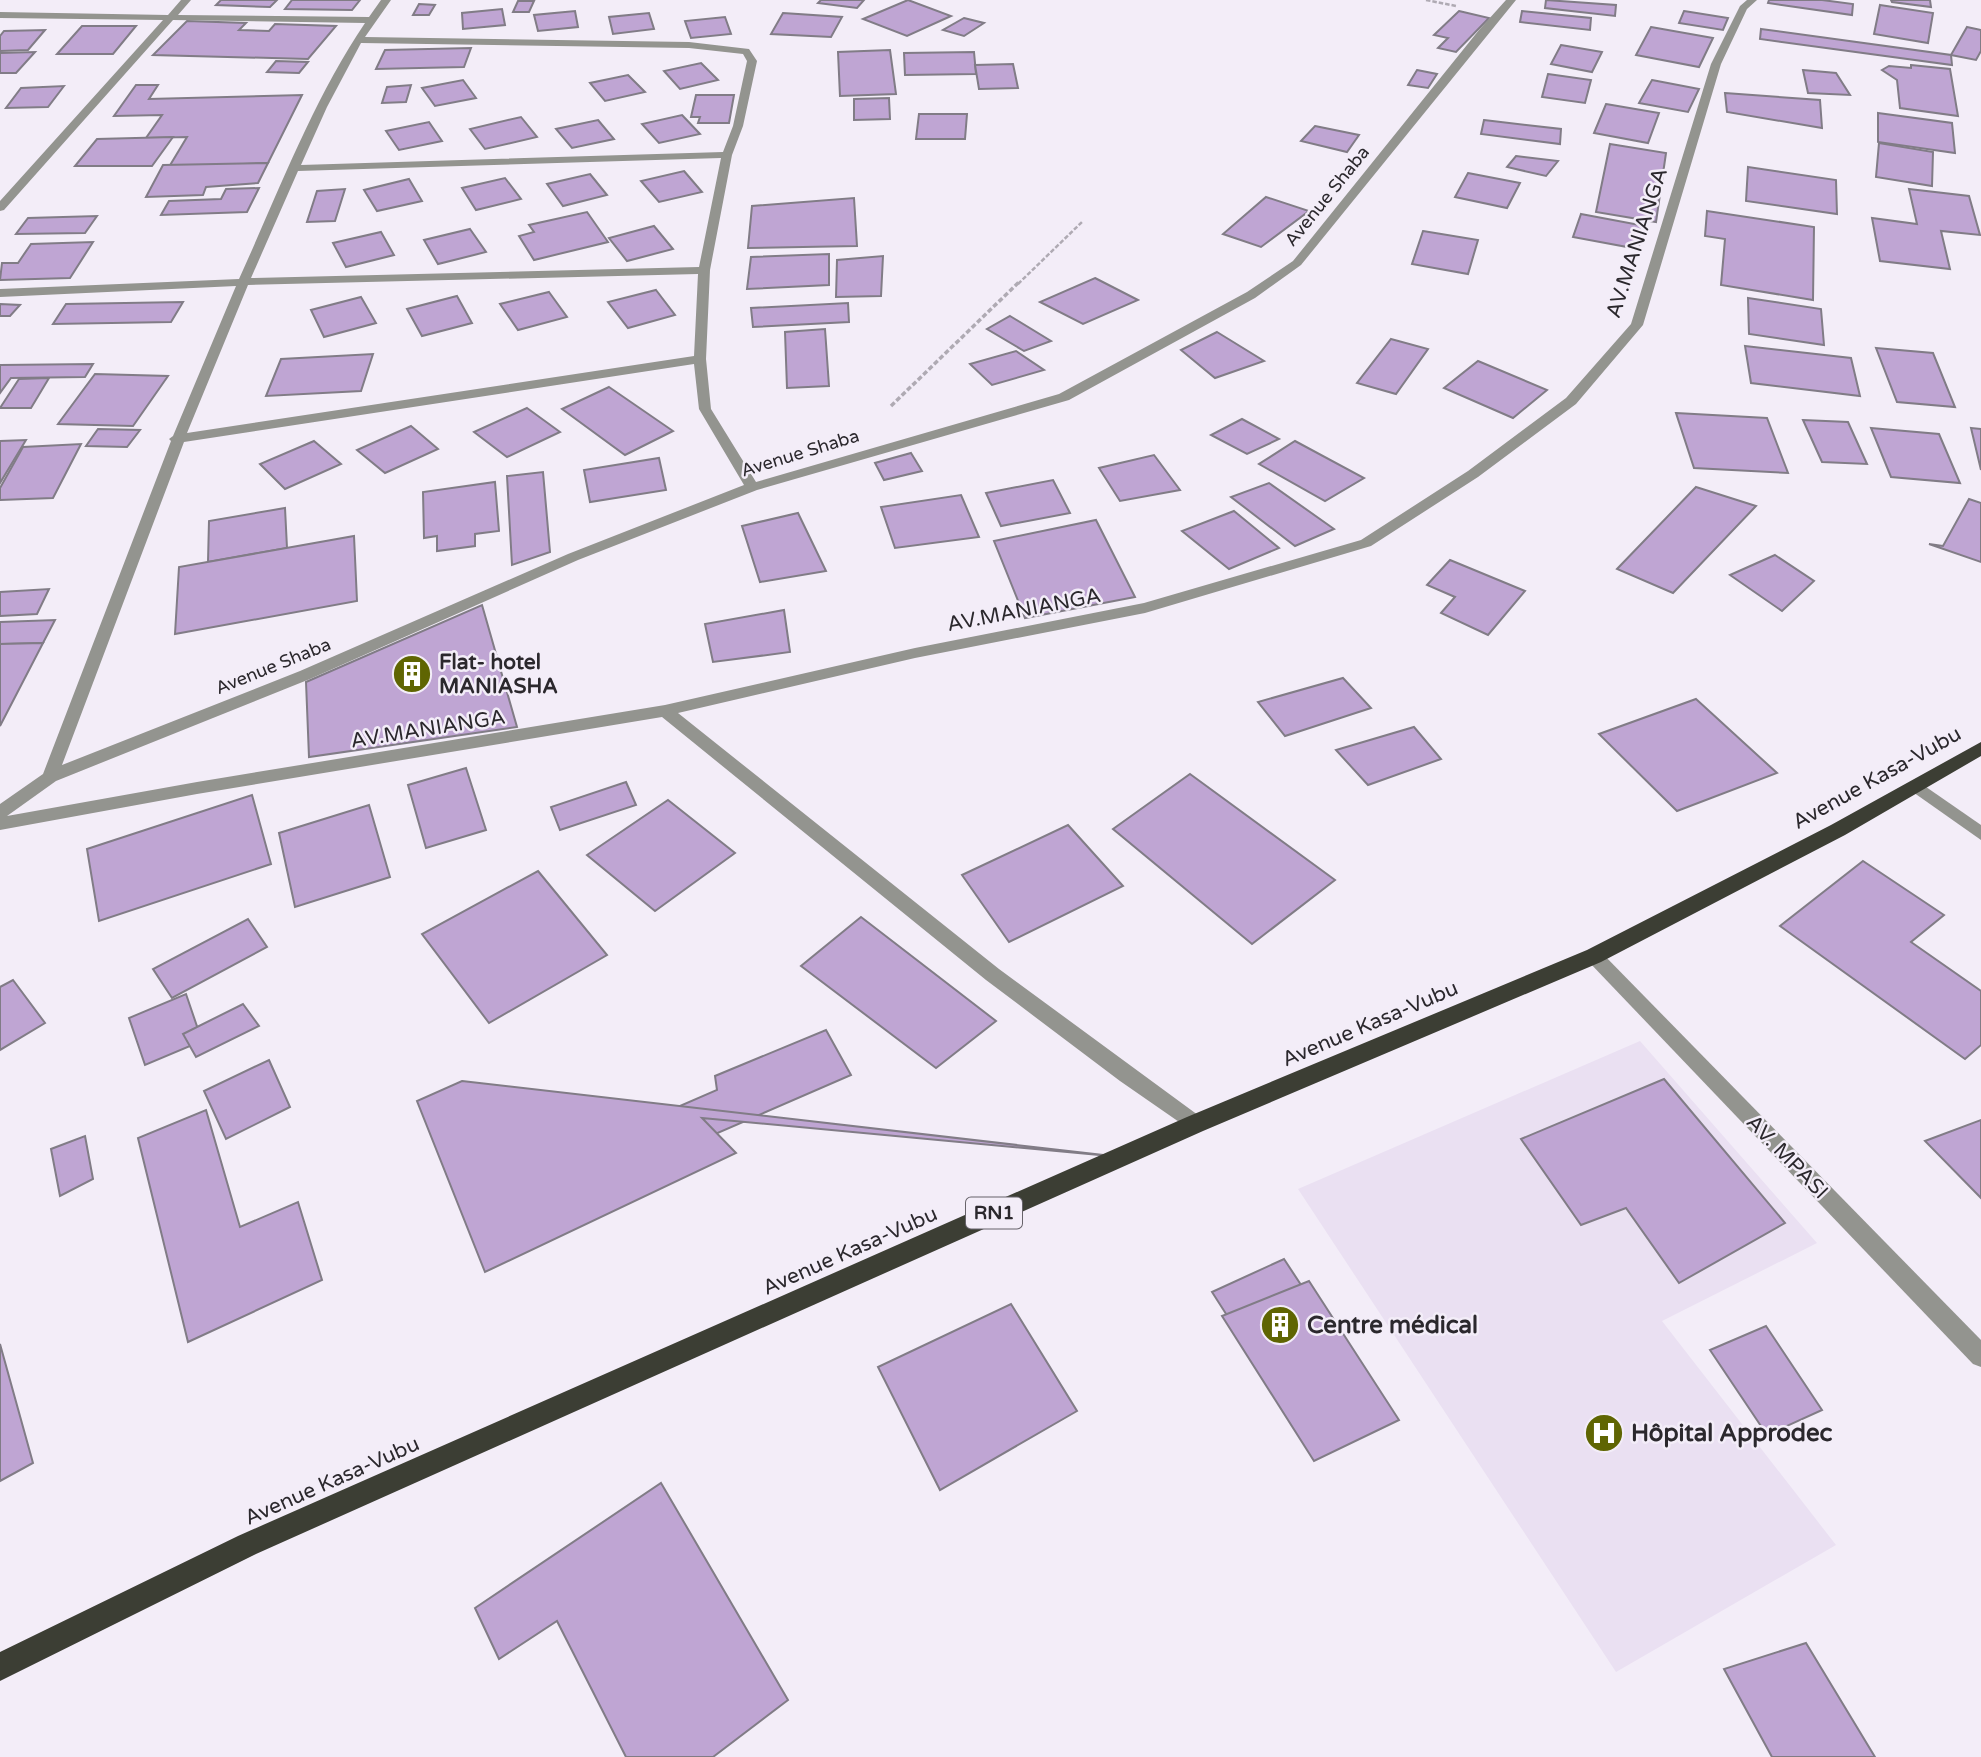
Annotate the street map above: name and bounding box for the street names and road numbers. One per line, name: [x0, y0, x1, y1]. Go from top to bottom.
street label: Avenue Shaba: [1280, 141, 1374, 251]
street label: AV.MANIANGA: [1601, 165, 1673, 321]
street label: Avenue Shaba: [738, 425, 862, 481]
street label: AV.MANIANGA: [945, 583, 1103, 637]
street label: Avenue Shaba: [212, 633, 334, 699]
street label: AV.MANIANGA: [349, 704, 507, 754]
street label: Avenue Kasa-Vubu: [1788, 721, 1966, 835]
street label: Avenue Kasa-Vubu: [1278, 976, 1462, 1072]
street label: AV. MPASI: [1741, 1110, 1833, 1204]
road number: RN1: [966, 1198, 1022, 1228]
street label: Avenue Kasa-Vubu: [759, 1201, 941, 1301]
street label: Avenue Kasa-Vubu: [241, 1431, 423, 1531]

